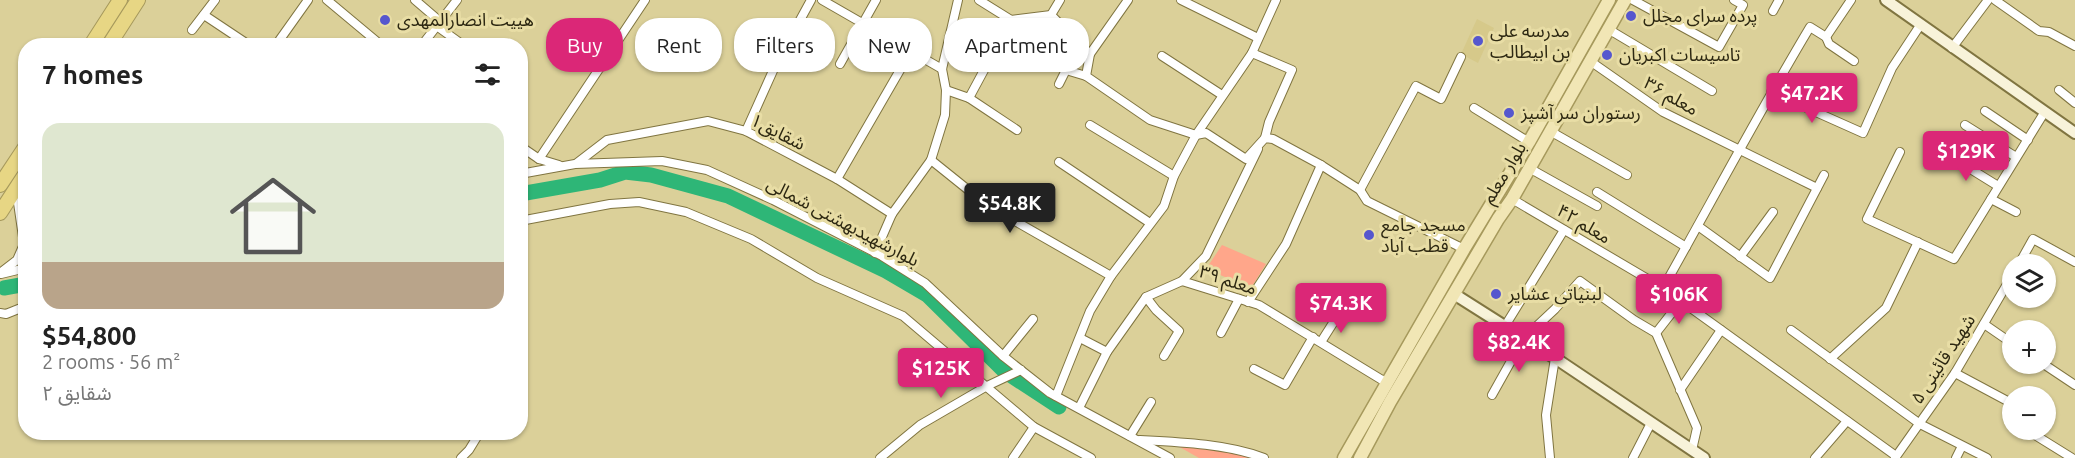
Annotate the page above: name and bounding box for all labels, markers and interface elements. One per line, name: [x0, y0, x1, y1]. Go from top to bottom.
place label: پرده سرای مجلل: [1643, 5, 1757, 27]
place label: هییت انصارالمهدی: [397, 9, 534, 31]
marker: پرده سرای مجلل: [1624, 9, 1638, 23]
marker: هییت انصارالمهدی: [378, 13, 392, 27]
chip: Buy: [546, 18, 623, 72]
chip: Rent: [635, 18, 722, 72]
chip: Filters: [734, 18, 835, 72]
chip: New: [847, 18, 932, 72]
chip: Apartment: [944, 18, 1089, 72]
place label: مدرسه علی بن ابیطالب: [1490, 20, 1570, 63]
marker: مدرسه علی بن ابیطالب: [1471, 34, 1485, 48]
place label: تاسیسات اکبریان: [1619, 44, 1740, 66]
marker: تاسیسات اکبریان: [1600, 48, 1614, 62]
icon: filters: [471, 58, 504, 91]
text: 7 homes: [42, 60, 143, 89]
street label: معلم ۳۶: [1639, 72, 1702, 122]
pin: $47.2K: [1763, 73, 1861, 124]
text: $47.2K: [1780, 81, 1844, 104]
place label: رستوران سر آشپز: [1520, 102, 1641, 124]
marker: رستوران سر آشپز: [1502, 106, 1516, 120]
street label: شقایق۱: [747, 109, 809, 155]
pin: $129K: [1924, 131, 2008, 182]
street label: بلوار معلم: [1477, 138, 1533, 209]
text: $129K: [1937, 139, 1995, 162]
icon: home: [219, 162, 327, 270]
street label: بلوارشهیدبهشتی شمالی: [763, 172, 923, 272]
pin: $54.8K: [961, 183, 1059, 234]
text: $54.8K: [978, 191, 1042, 214]
street label: معلم ۴۲: [1552, 199, 1615, 250]
place label: مسجد جامع قطب آباد: [1381, 214, 1466, 255]
marker: مسجد جامع قطب آباد: [1362, 228, 1376, 242]
map controls: [2002, 254, 2056, 440]
button: layers: [2002, 254, 2056, 308]
street label: معلم ۳۹: [1196, 260, 1259, 301]
pin: $106K: [1637, 274, 1721, 325]
text: $106K: [1650, 282, 1708, 305]
pin: $74.3K: [1292, 283, 1390, 334]
place label: لبنیاتی عشایر: [1507, 283, 1602, 305]
marker: لبنیاتی عشایر: [1489, 287, 1503, 301]
text: $74.3K: [1309, 291, 1373, 314]
street label: شهید قائینی ۵: [1906, 310, 1980, 408]
button: +: [2002, 320, 2056, 374]
text: $54,800: [42, 321, 136, 350]
pin: $82.4K: [1470, 322, 1568, 373]
text: $82.4K: [1487, 330, 1551, 353]
pin: $125K: [899, 348, 983, 399]
text: 2 rooms · 56 m²: [42, 350, 180, 373]
text: $125K: [912, 356, 970, 379]
text: شقایق ۲: [42, 381, 112, 404]
button: −: [2002, 386, 2056, 440]

